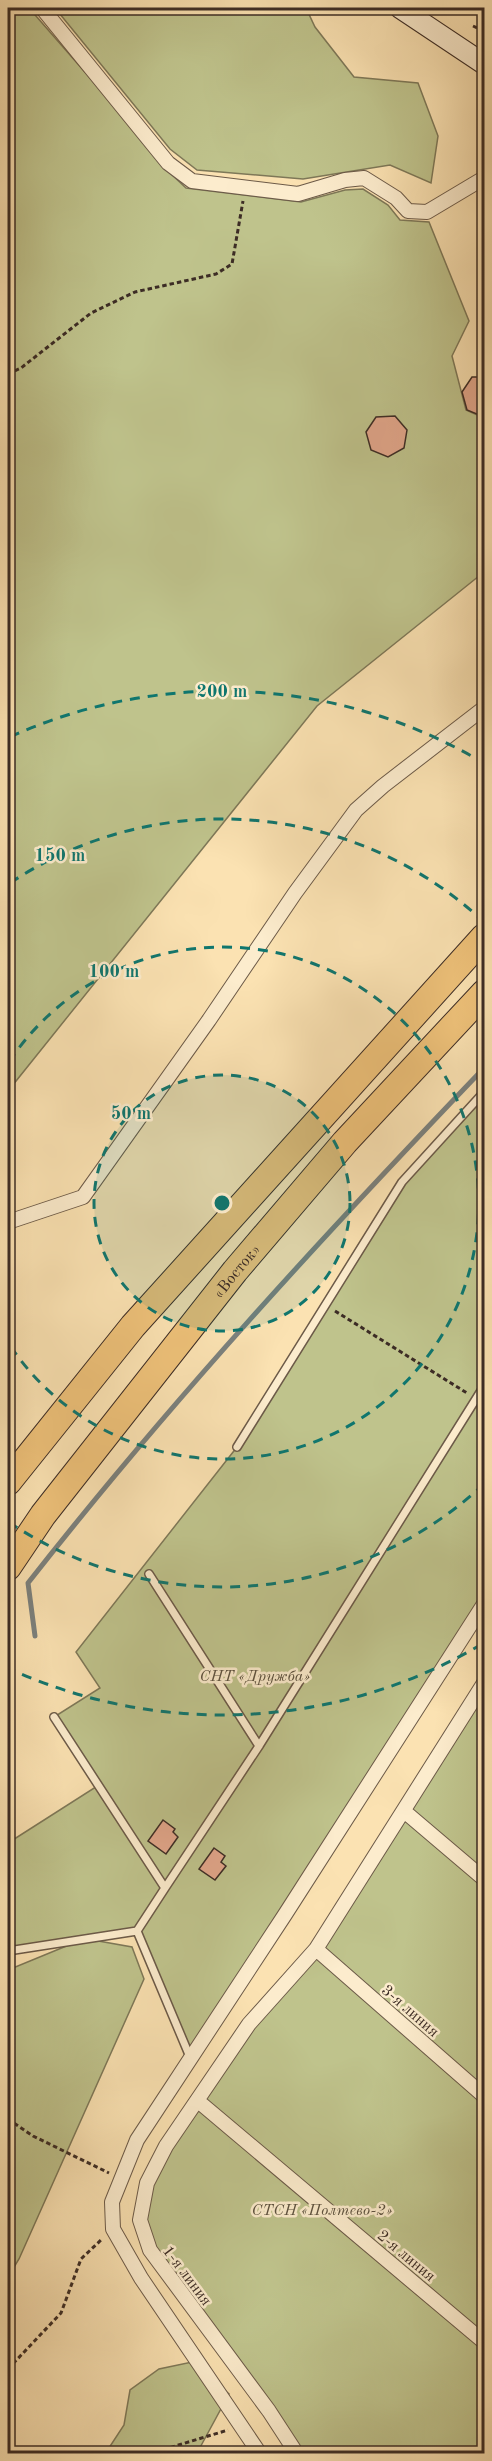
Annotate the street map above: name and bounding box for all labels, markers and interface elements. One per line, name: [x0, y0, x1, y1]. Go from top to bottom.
text: 200 m: [197, 683, 247, 701]
text: 150 m: [35, 847, 85, 865]
text: 100 m: [89, 963, 139, 981]
text: 50 m: [111, 1105, 151, 1123]
centre of rings: [212, 1193, 232, 1213]
street label: «Восток»: [211, 1242, 264, 1302]
park label: СНТ «Дружба»: [200, 1669, 310, 1685]
street label: 3-я линия: [378, 1982, 441, 2041]
park label: СТСН «Полтево-2»: [252, 2203, 393, 2219]
street label: 2-я линия: [374, 2228, 438, 2285]
street label: 1-я линия: [159, 2243, 214, 2309]

